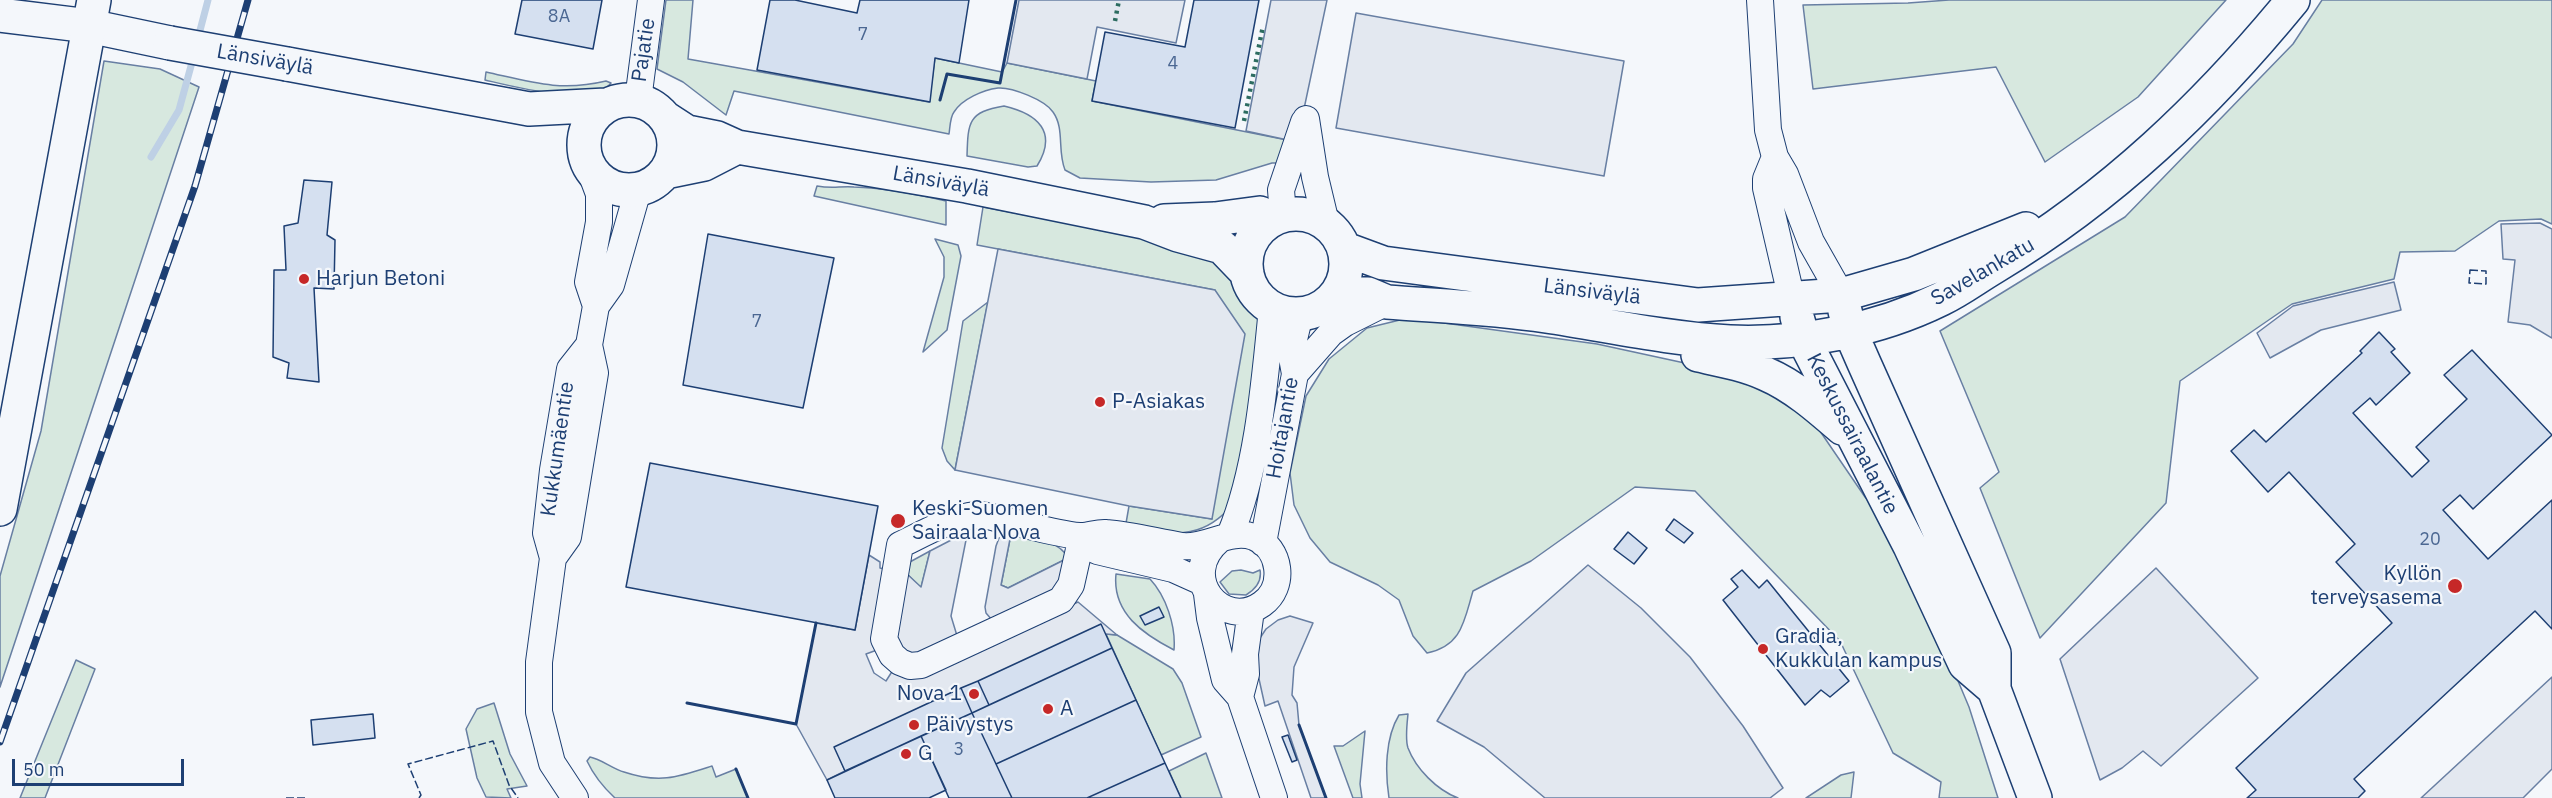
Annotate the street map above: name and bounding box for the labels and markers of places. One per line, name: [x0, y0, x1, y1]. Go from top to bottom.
place label: Harjun Betoni: [316, 266, 445, 292]
marker: Harjun Betoni: [297, 272, 311, 286]
place label: P-Asiakas: [1112, 389, 1205, 415]
marker: P-Asiakas: [1093, 395, 1107, 409]
place label: Keski-Suomen Sairaala Nova: [912, 496, 1048, 546]
marker: Keski-Suomen Sairaala Nova: [889, 512, 907, 530]
place label: Kyllön terveysasema: [2311, 561, 2442, 611]
marker: Kyllön terveysasema: [2446, 577, 2464, 595]
place label: Gradia, Kukkulan kampus: [1775, 624, 1943, 674]
marker: Gradia, Kukkulan kampus: [1756, 642, 1770, 656]
place label: Nova 1: [897, 681, 962, 707]
marker: Nova 1: [967, 687, 981, 701]
place label: A: [1060, 696, 1073, 722]
marker: A: [1041, 702, 1055, 716]
place label: Päivystys: [926, 712, 1014, 738]
marker: Päivystys: [907, 718, 921, 732]
place label: G: [918, 741, 933, 767]
marker: G: [899, 747, 913, 761]

